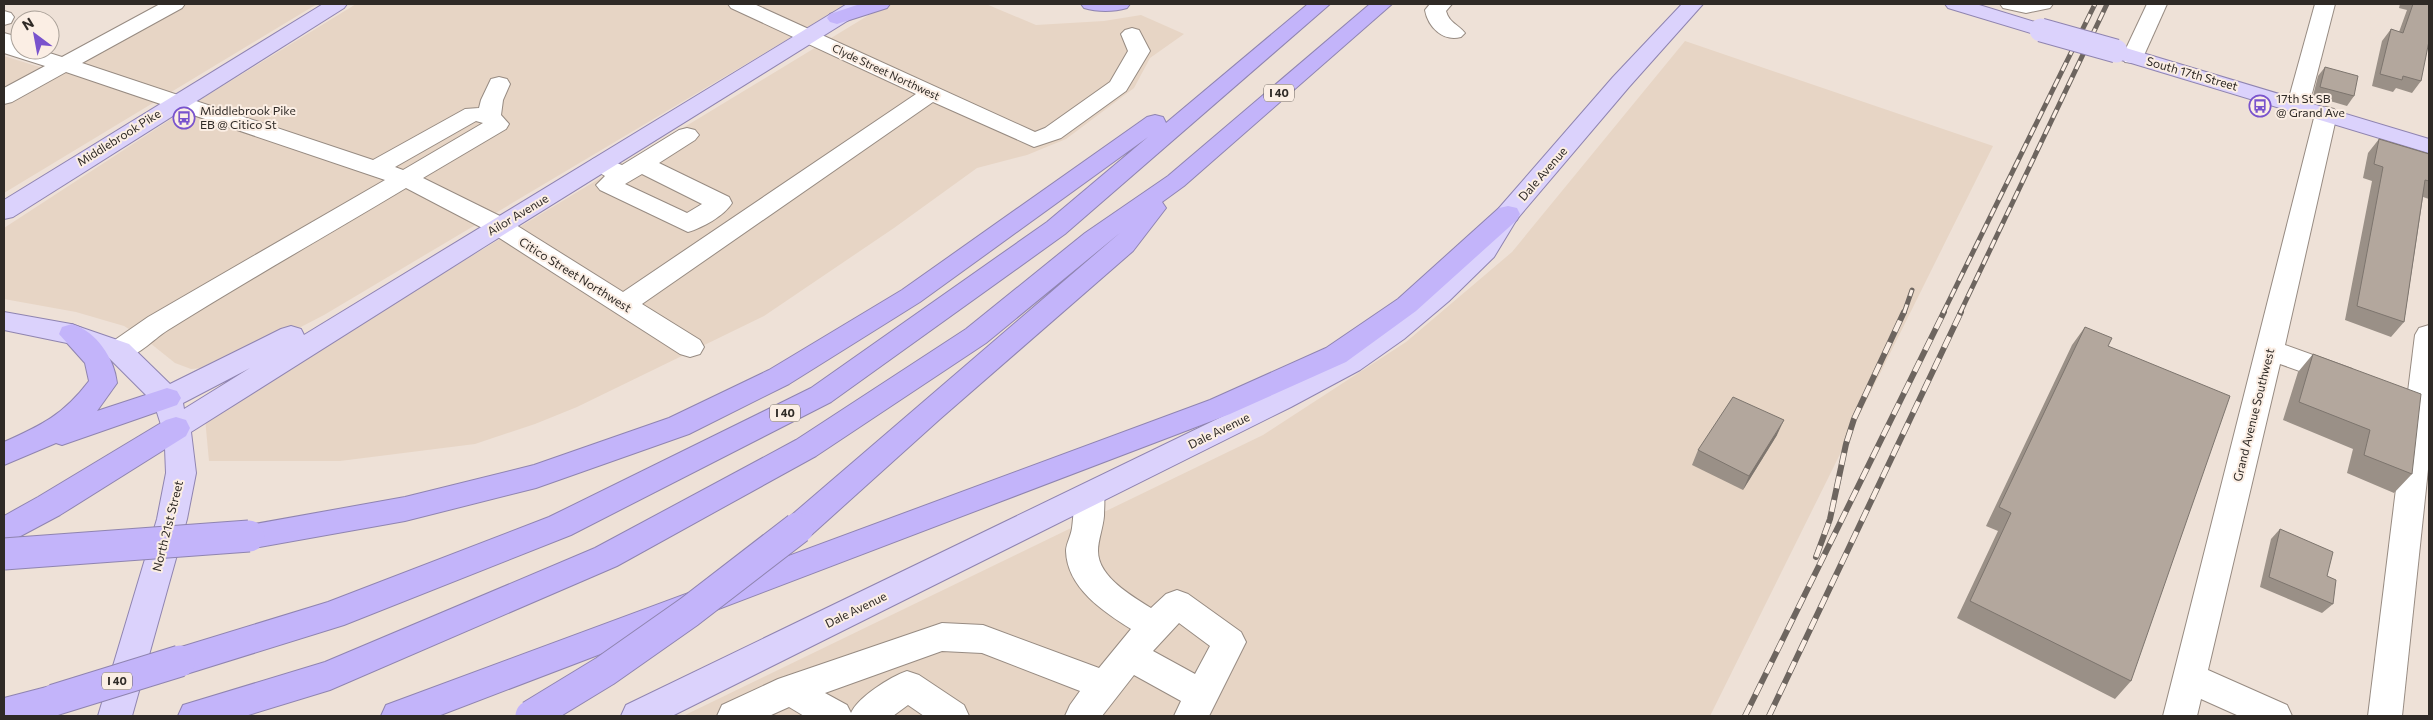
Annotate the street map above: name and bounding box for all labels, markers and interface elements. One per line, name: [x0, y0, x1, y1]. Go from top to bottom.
north arrow: [10, 10, 60, 60]
text: N: [19, 14, 37, 34]
street label: Clyde Street Northwest: [830, 41, 943, 102]
street label: South 17th Street: [2145, 53, 2240, 93]
road number: I 40: [1264, 85, 1294, 102]
place label: 17th St SB @ Grand Ave: [2276, 91, 2345, 119]
bus stop icon: 17th St SB @ Grand Ave: [2248, 94, 2272, 118]
place label: Middlebrook Pike EB @ Citico St: [200, 103, 296, 131]
street label: Middlebrook Pike: [74, 106, 163, 168]
bus stop icon: Middlebrook Pike EB @ Citico St: [172, 106, 196, 130]
street label: Dale Avenue: [1515, 144, 1569, 203]
street label: Ailor Avenue: [484, 190, 551, 238]
street label: Citico Street Northwest: [517, 234, 634, 314]
street label: Grand Avenue Southwest: [2230, 347, 2276, 483]
road number: I 40: [770, 404, 800, 422]
street label: Dale Avenue: [1185, 409, 1252, 451]
street label: North 21st Street: [149, 479, 185, 573]
street label: Dale Avenue: [822, 588, 889, 630]
road number: I 40: [102, 672, 132, 689]

